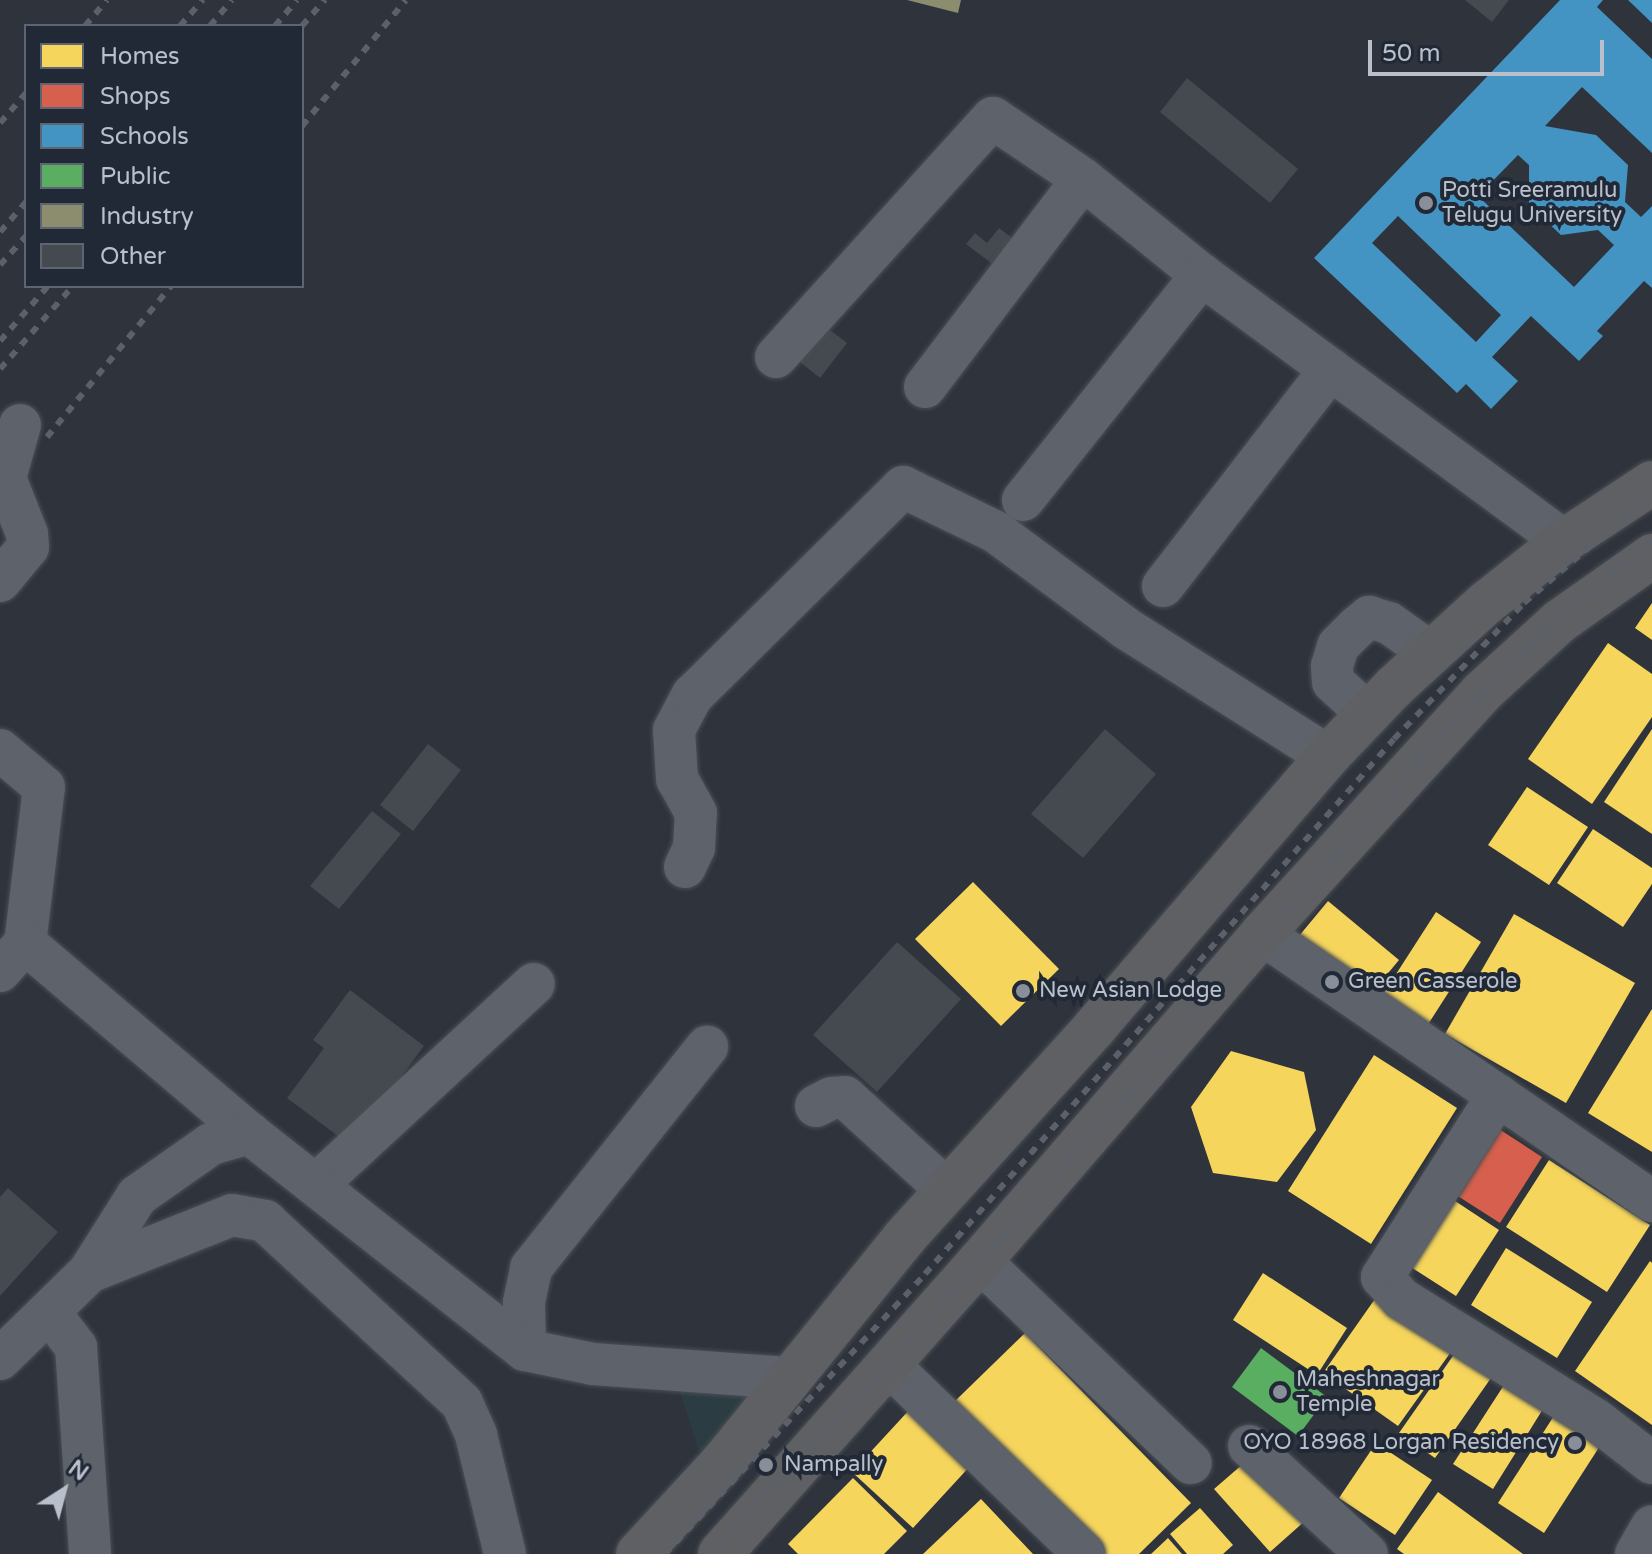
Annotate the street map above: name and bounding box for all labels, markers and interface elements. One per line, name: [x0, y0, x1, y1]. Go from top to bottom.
legend: [24, 24, 304, 288]
scale bar: [1372, 24, 1608, 74]
text: 50 m: [1382, 39, 1440, 68]
text: Homes: [100, 42, 180, 71]
text: Shops: [100, 82, 170, 111]
text: Schools: [100, 122, 189, 151]
text: Public: [100, 162, 170, 191]
place label: Potti Sreeramulu Telugu University: [1442, 177, 1622, 228]
marker: Potti Sreeramulu Telugu University: [1417, 194, 1435, 212]
text: Industry: [100, 202, 194, 231]
text: Other: [100, 242, 166, 271]
place label: Green Casserole: [1348, 969, 1517, 995]
marker: Green Casserole: [1323, 973, 1341, 991]
place label: New Asian Lodge: [1039, 978, 1222, 1004]
marker: New Asian Lodge: [1014, 982, 1032, 1000]
place label: Maheshnagar Temple: [1296, 1366, 1440, 1418]
marker: Maheshnagar Temple: [1271, 1383, 1289, 1401]
place label: OYO 18968 Lorgan Residency: [1243, 1430, 1559, 1456]
marker: OYO 18968 Lorgan Residency: [1566, 1434, 1584, 1452]
north arrow: [24, 1450, 104, 1530]
place label: Nampally: [784, 1452, 883, 1478]
marker: Nampally: [755, 1454, 777, 1476]
text: N: [63, 1455, 93, 1486]

